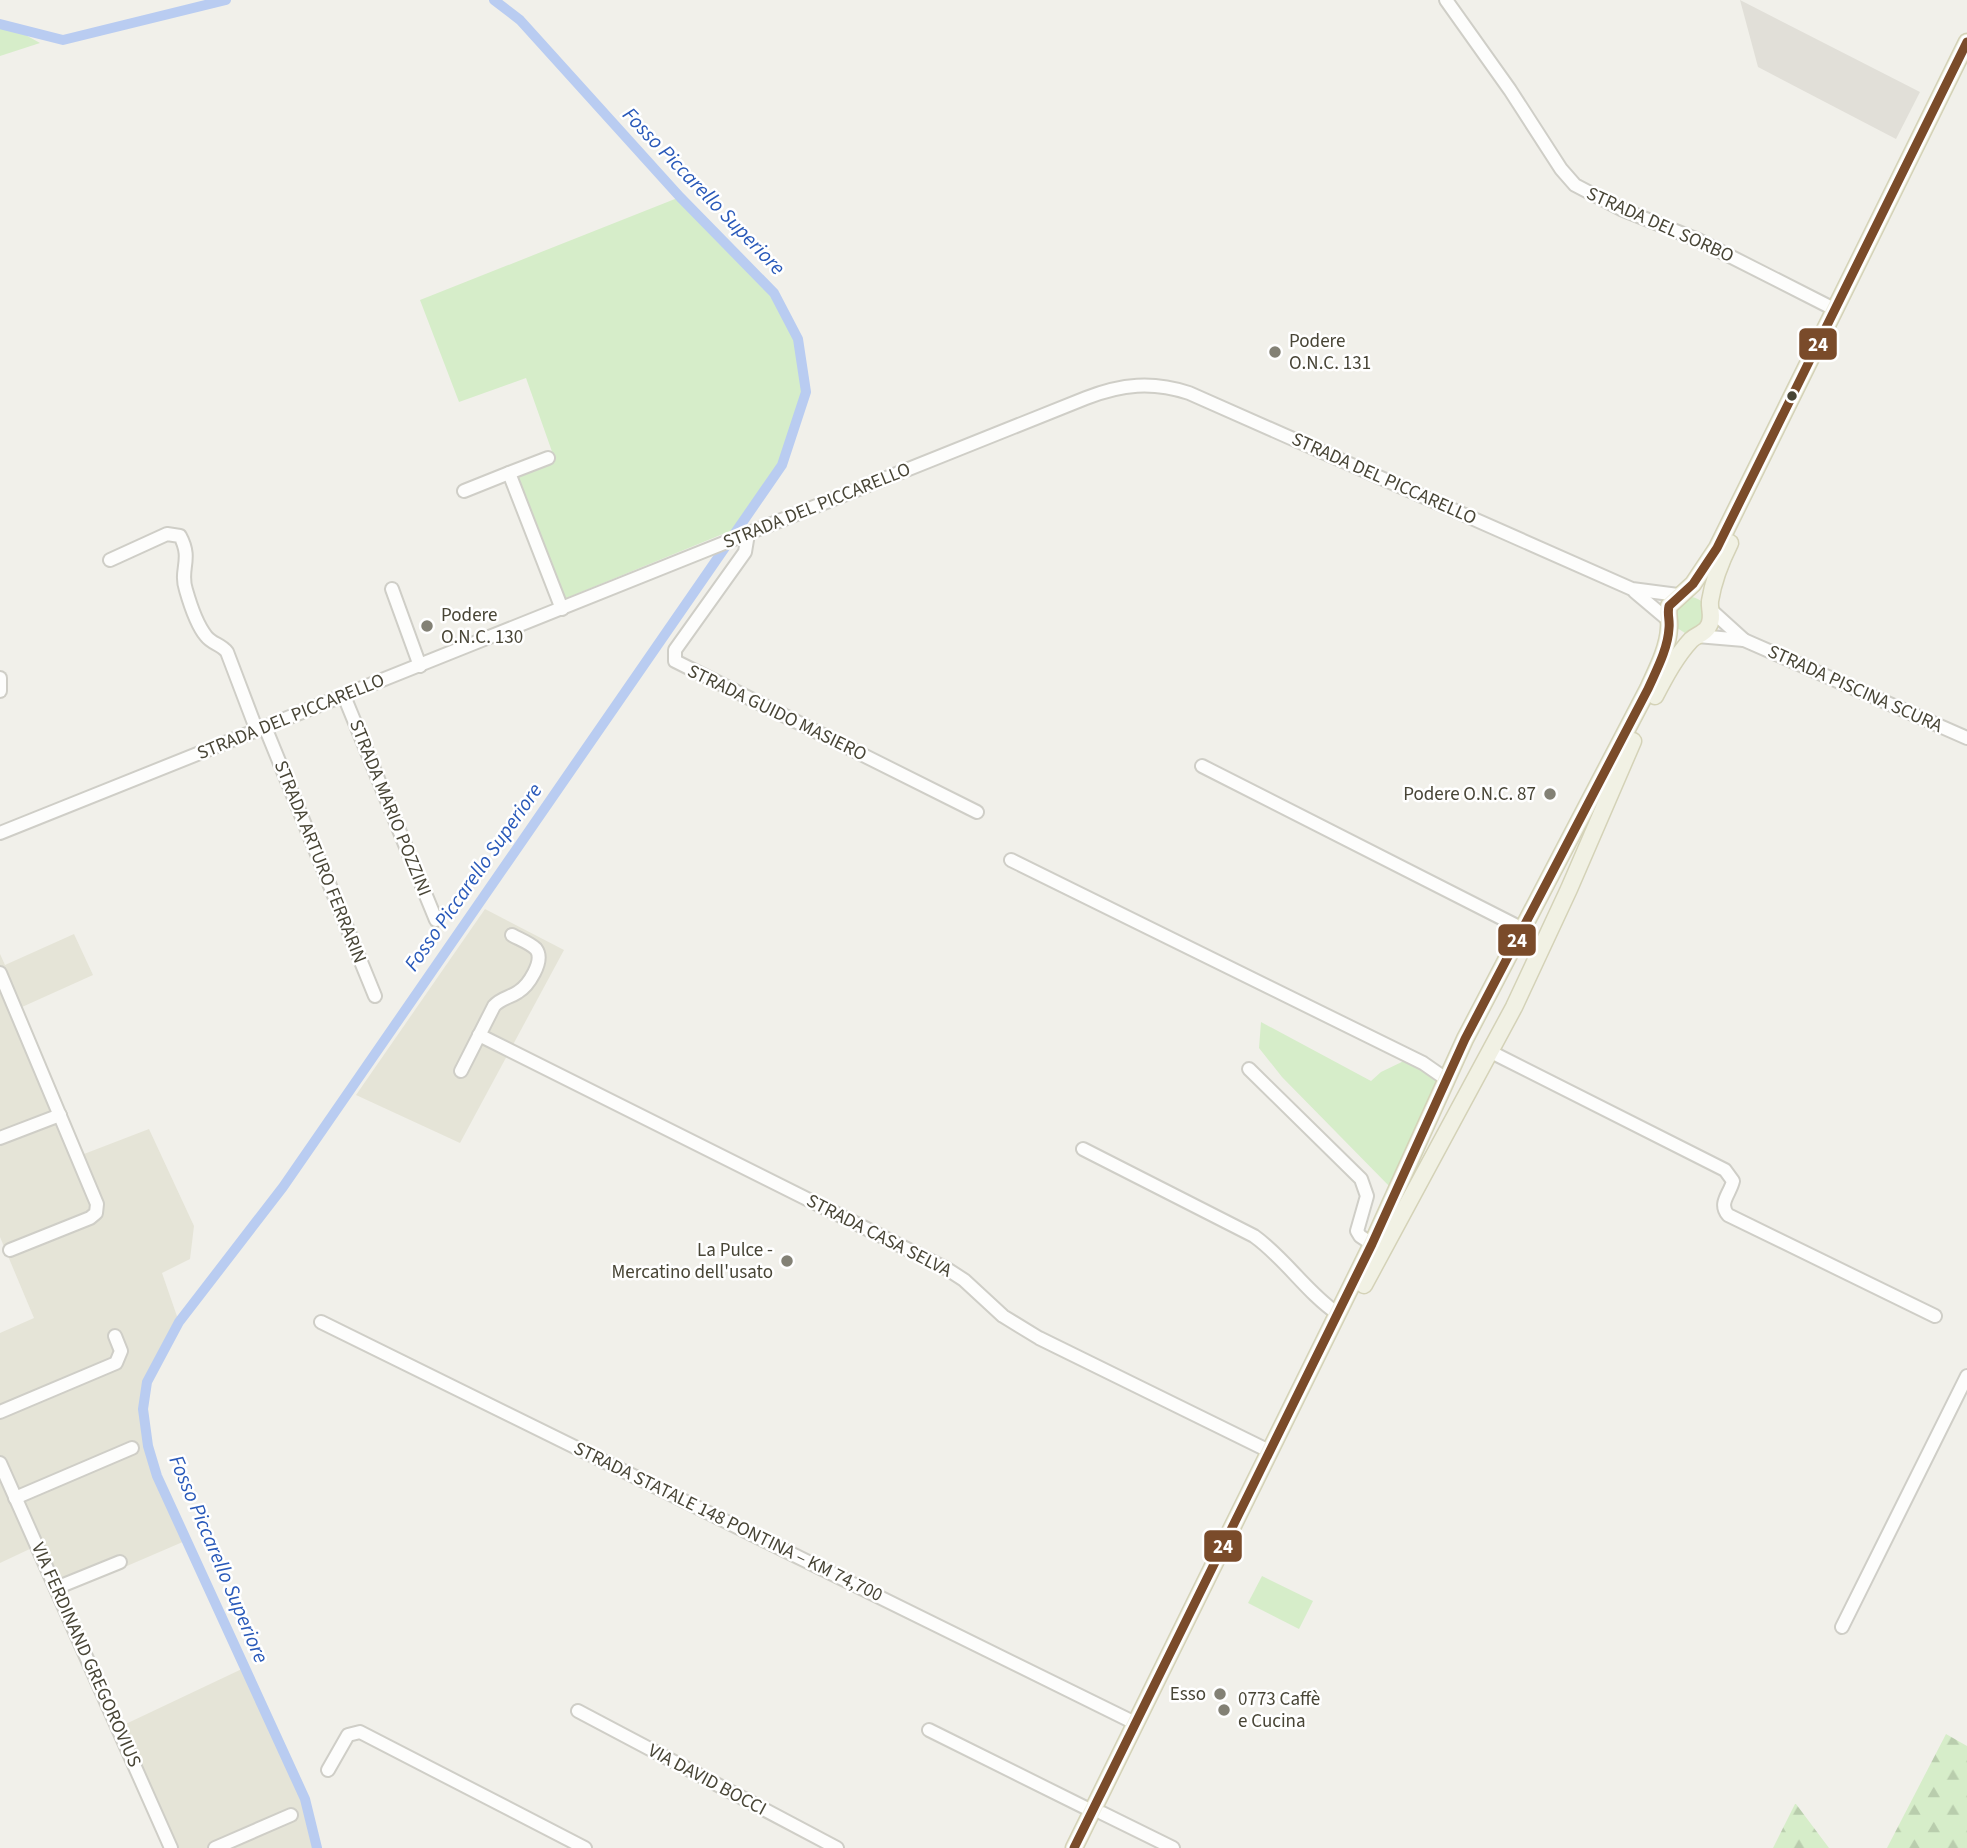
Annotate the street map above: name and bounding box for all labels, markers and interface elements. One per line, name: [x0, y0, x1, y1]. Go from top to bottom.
water label: Fosso Piccarello Superiore: [616, 100, 792, 282]
street label: STRADA DEL SORBO: [1582, 180, 1738, 270]
line badge: 24: [1798, 327, 1838, 361]
place label: Podere O.N.C. 131: [1289, 328, 1371, 377]
text: 24: [1808, 332, 1828, 359]
marker: Podere O.N.C. 131: [1267, 344, 1283, 360]
unlabelled marker: [1785, 389, 1799, 403]
street label: STRADA DEL PICCARELLO: [1287, 426, 1481, 532]
street label: STRADA DEL PICCARELLO: [719, 456, 915, 556]
place label: Podere O.N.C. 130: [441, 602, 523, 651]
marker: Podere O.N.C. 130: [419, 618, 435, 634]
street label: STRADA PISCINA SCURA: [1763, 638, 1947, 740]
street label: STRADA GUIDO MASIERO: [683, 658, 871, 768]
street label: STRADA DEL PICCARELLO: [193, 667, 389, 767]
street label: STRADA MARIO POZZINI: [342, 716, 438, 900]
street label: STRADA ARTURO FERRARIN: [267, 757, 373, 967]
water label: Fosso Piccarello Superiore: [397, 777, 549, 977]
place label: Podere O.N.C. 87: [1403, 781, 1536, 808]
marker: Podere O.N.C. 87: [1542, 786, 1558, 802]
line badge: 24: [1497, 923, 1537, 957]
text: 24: [1507, 928, 1527, 955]
street label: STRADA CASA SELVA: [802, 1188, 957, 1285]
place label: La Pulce - Mercatino dell'usato: [612, 1237, 773, 1286]
marker: La Pulce - Mercatino dell'usato: [779, 1253, 795, 1269]
street label: STRADA STATALE 148 PONTINA – KM 74,700: [569, 1435, 887, 1609]
water label: Fosso Piccarello Superiore: [162, 1450, 276, 1668]
line badge: 24: [1203, 1529, 1243, 1563]
text: 24: [1213, 1534, 1233, 1561]
street label: VIA FERDINAND GREGOROVIUS: [24, 1538, 148, 1772]
place label: Esso: [1170, 1681, 1206, 1708]
marker: Esso: [1212, 1686, 1228, 1702]
place label: 0773 Caffè e Cucina: [1238, 1686, 1320, 1735]
marker: 0773 Caffè e Cucina: [1216, 1702, 1232, 1718]
street label: VIA DAVID BOCCI: [643, 1737, 771, 1823]

